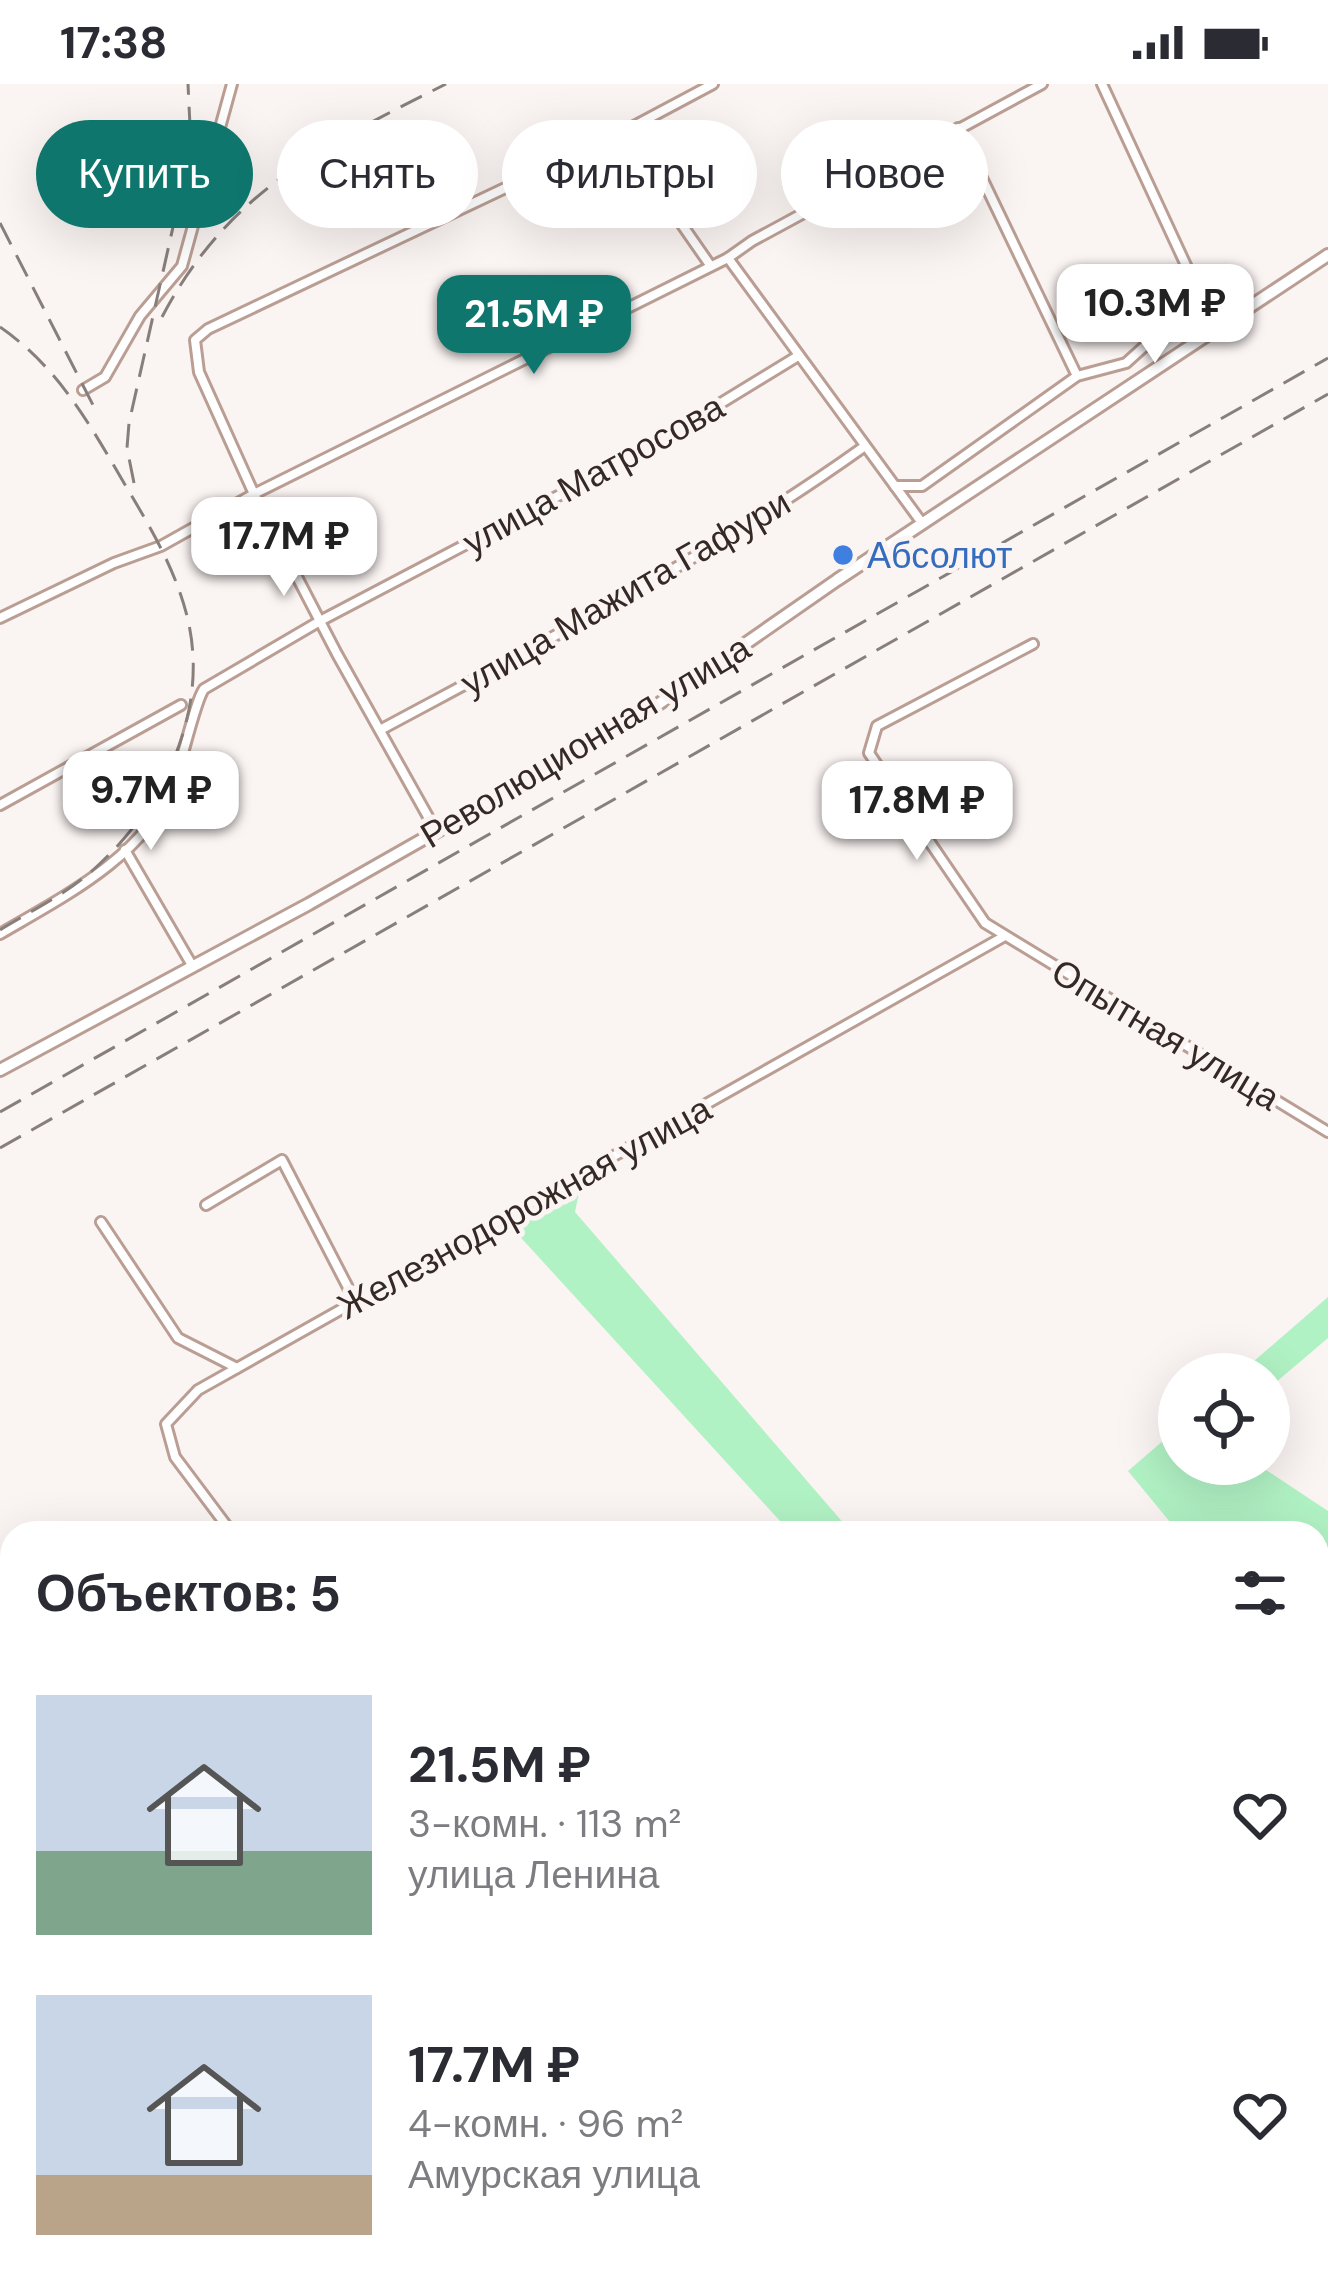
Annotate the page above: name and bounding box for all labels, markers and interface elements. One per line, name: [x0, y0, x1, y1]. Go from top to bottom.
text: 17:38: [60, 13, 168, 72]
chip: Купить: [36, 120, 253, 228]
chip: Снять: [277, 120, 478, 228]
chip: Фильтры: [502, 120, 757, 228]
chip: Новое: [781, 120, 988, 228]
pin: 10.3M ₽: [1044, 264, 1266, 366]
pin: 21.5M ₽: [423, 275, 645, 377]
text: 10.3M ₽: [1084, 277, 1226, 328]
text: 21.5M ₽: [464, 288, 604, 339]
street label: улица Матросова: [454, 383, 733, 566]
street label: улица Мажита Гафури: [452, 479, 799, 706]
pin: 17.7M ₽: [173, 497, 395, 599]
text: 17.7M ₽: [218, 510, 350, 561]
place label: Абсолют: [867, 532, 1013, 579]
marker: Абсолют: [830, 542, 856, 568]
street label: Революционная улица: [412, 624, 760, 859]
pin: 9.7M ₽: [53, 751, 249, 853]
pin: 17.8M ₽: [806, 761, 1028, 863]
text: 9.7M ₽: [90, 764, 212, 815]
text: 17.8M ₽: [849, 774, 985, 825]
street label: Опытная улица: [1043, 948, 1289, 1121]
street label: Железнодорожная улица: [329, 1085, 720, 1330]
map controls: [1158, 1353, 1290, 1485]
button: locate: [1158, 1353, 1290, 1485]
text: Объектов: 5: [36, 1560, 341, 1627]
icon: filters: [1227, 1560, 1293, 1626]
text: 21.5M ₽: [408, 1731, 591, 1798]
icon: home: [132, 1743, 276, 1887]
icon: heart: [1227, 1782, 1293, 1848]
text: 3-комн. · 113 m²: [408, 1798, 681, 1849]
text: улица Ленина: [408, 1849, 659, 1900]
text: 17.7M ₽: [408, 2031, 580, 2098]
icon: home: [132, 2043, 276, 2187]
icon: heart: [1227, 2082, 1293, 2148]
text: 4-комн. · 96 m²: [408, 2098, 683, 2149]
text: Амурская улица: [408, 2149, 700, 2200]

